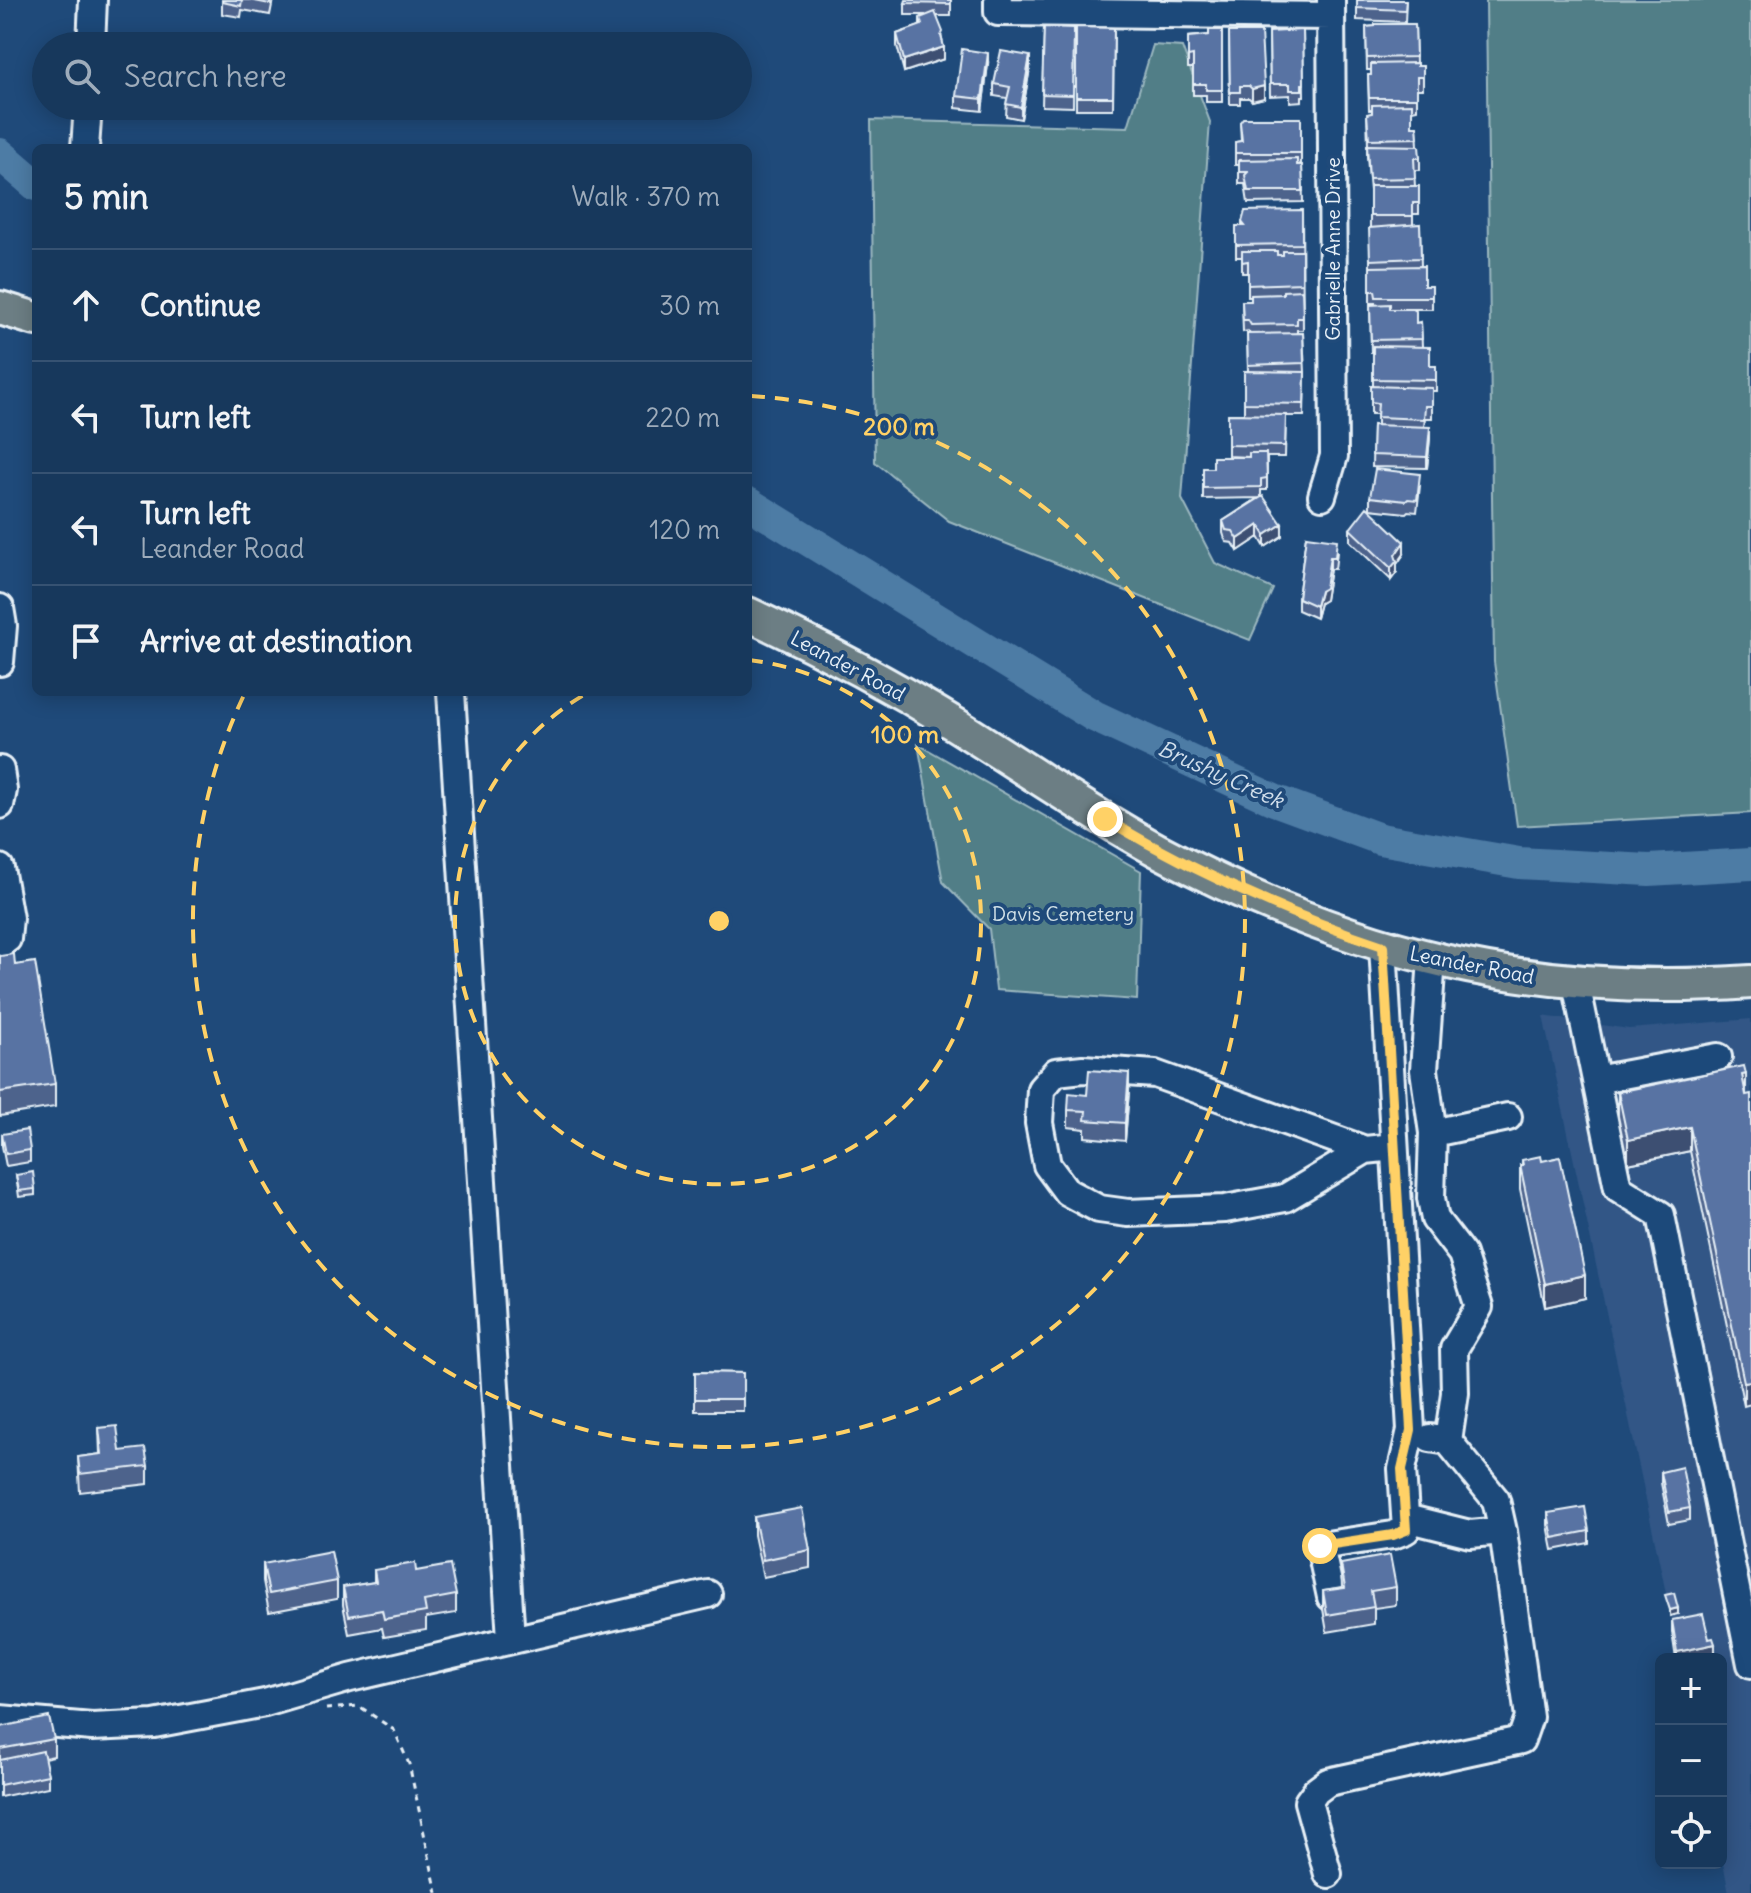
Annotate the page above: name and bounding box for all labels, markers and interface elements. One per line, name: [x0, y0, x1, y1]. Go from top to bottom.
search box: [32, 32, 752, 120]
icon: search: [60, 54, 104, 98]
text: Search here: [124, 57, 287, 95]
street label: Gabrielle Anne Drive: [1320, 157, 1345, 341]
text: 5 min: [64, 175, 149, 218]
text: Walk · 370 m: [572, 180, 720, 213]
icon: ahead: [64, 283, 108, 327]
text: Continue: [140, 286, 261, 324]
text: 30 m: [659, 289, 720, 322]
icon: left: [64, 395, 108, 439]
text: Turn left: [140, 398, 251, 436]
text: 220 m: [645, 401, 720, 434]
text: 200 m: [863, 411, 935, 441]
text: Turn left: [140, 494, 251, 532]
icon: left: [64, 507, 108, 551]
text: 120 m: [649, 513, 720, 546]
text: Leander Road: [140, 532, 304, 565]
icon: arrive: [64, 619, 108, 663]
text: Arrive at destination: [140, 622, 412, 660]
street label: Leander Road: [787, 625, 910, 706]
text: 100 m: [871, 719, 939, 749]
water label: Brushy Creek: [1154, 734, 1290, 815]
route end: [1087, 801, 1123, 837]
park label: Davis Cemetery: [992, 901, 1134, 926]
centre of rings: [705, 907, 733, 935]
street label: Leander Road: [1408, 940, 1537, 989]
route start: [1302, 1528, 1338, 1564]
map controls: [1655, 1653, 1727, 1869]
button: +: [1655, 1653, 1727, 1725]
button: −: [1655, 1725, 1727, 1797]
button: locate: [1655, 1797, 1727, 1869]

